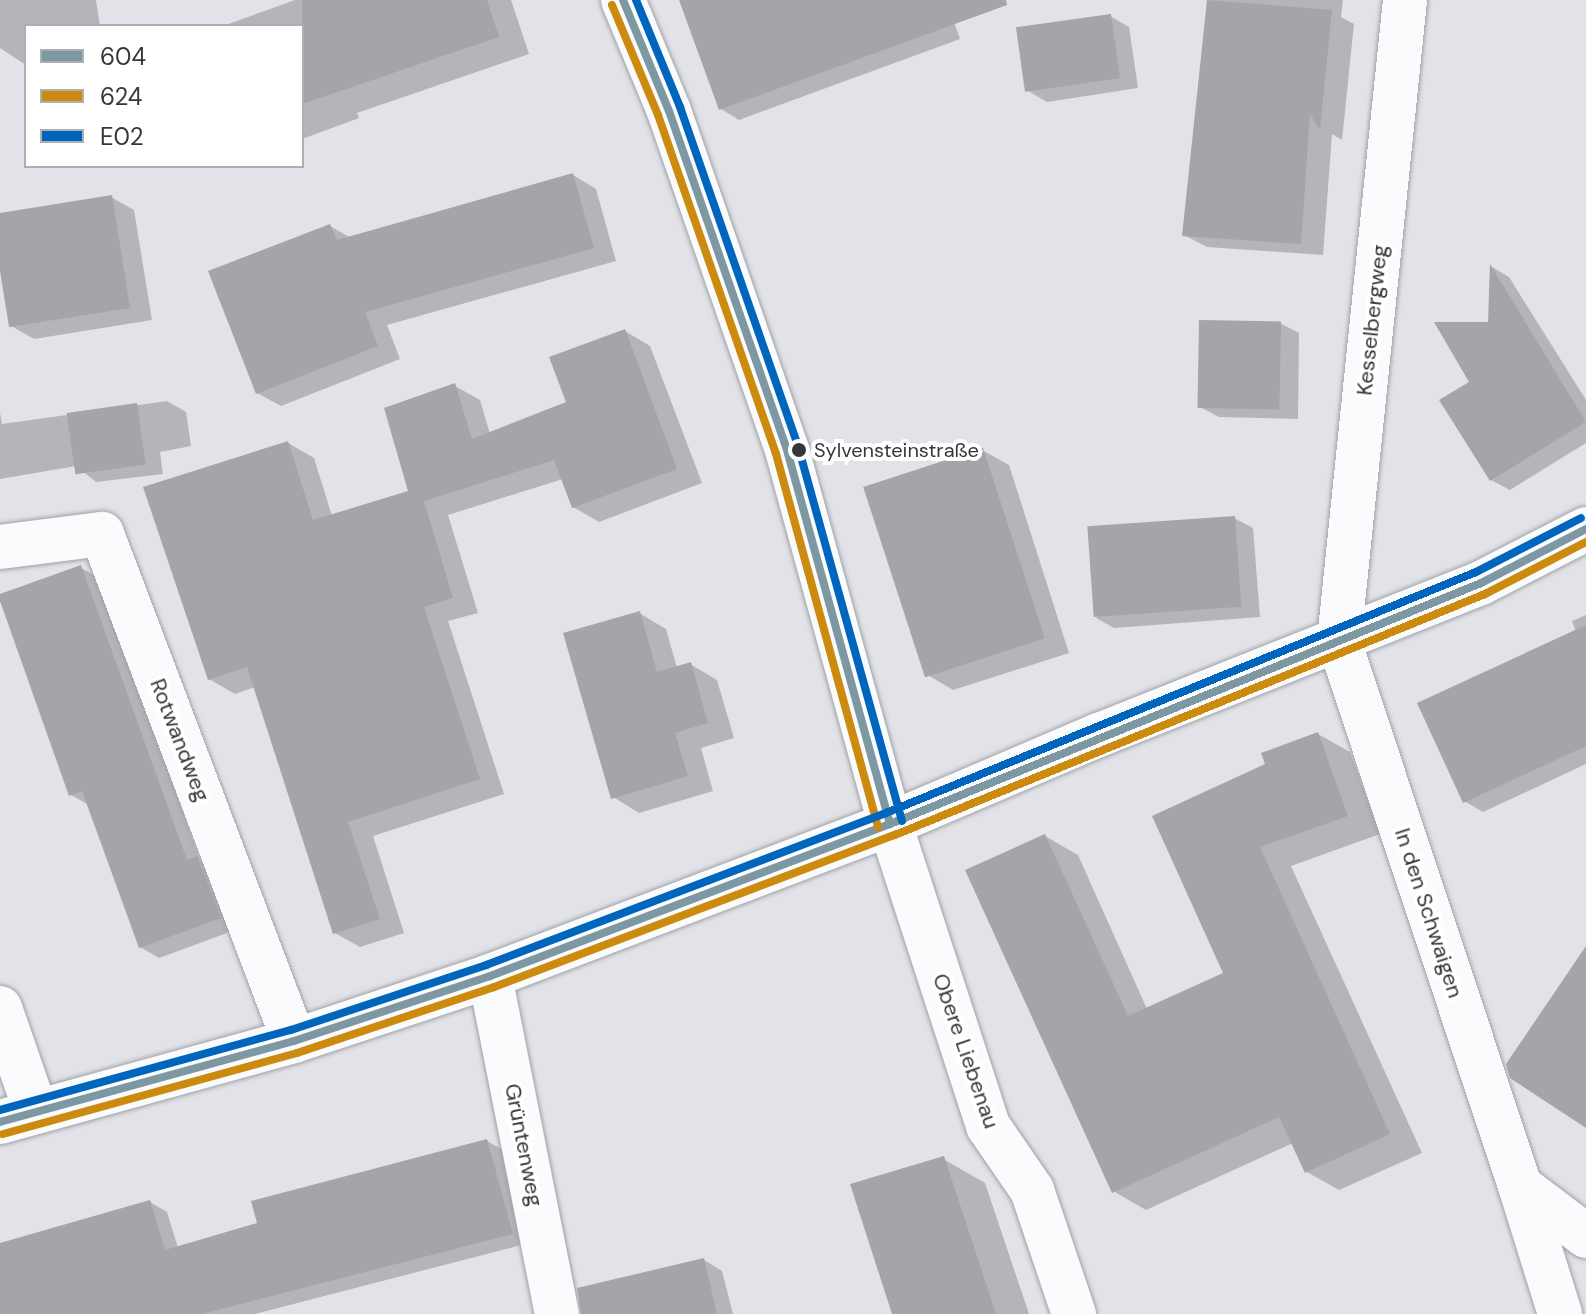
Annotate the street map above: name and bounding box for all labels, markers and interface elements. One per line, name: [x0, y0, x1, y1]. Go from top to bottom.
legend: [24, 24, 304, 168]
text: 604: [100, 41, 146, 72]
text: 624: [100, 81, 142, 112]
text: E02: [100, 121, 144, 152]
street label: Kesselbergweg: [1351, 243, 1393, 397]
place label: Sylvensteinstraße: [814, 438, 979, 462]
marker: Sylvensteinstraße: [791, 442, 807, 458]
street label: Rotwandweg: [144, 675, 216, 805]
street label: In den Schwaigen: [1389, 825, 1469, 1001]
street label: Obere Liebenau: [927, 970, 1005, 1132]
street label: Grüntenweg: [499, 1081, 549, 1209]

